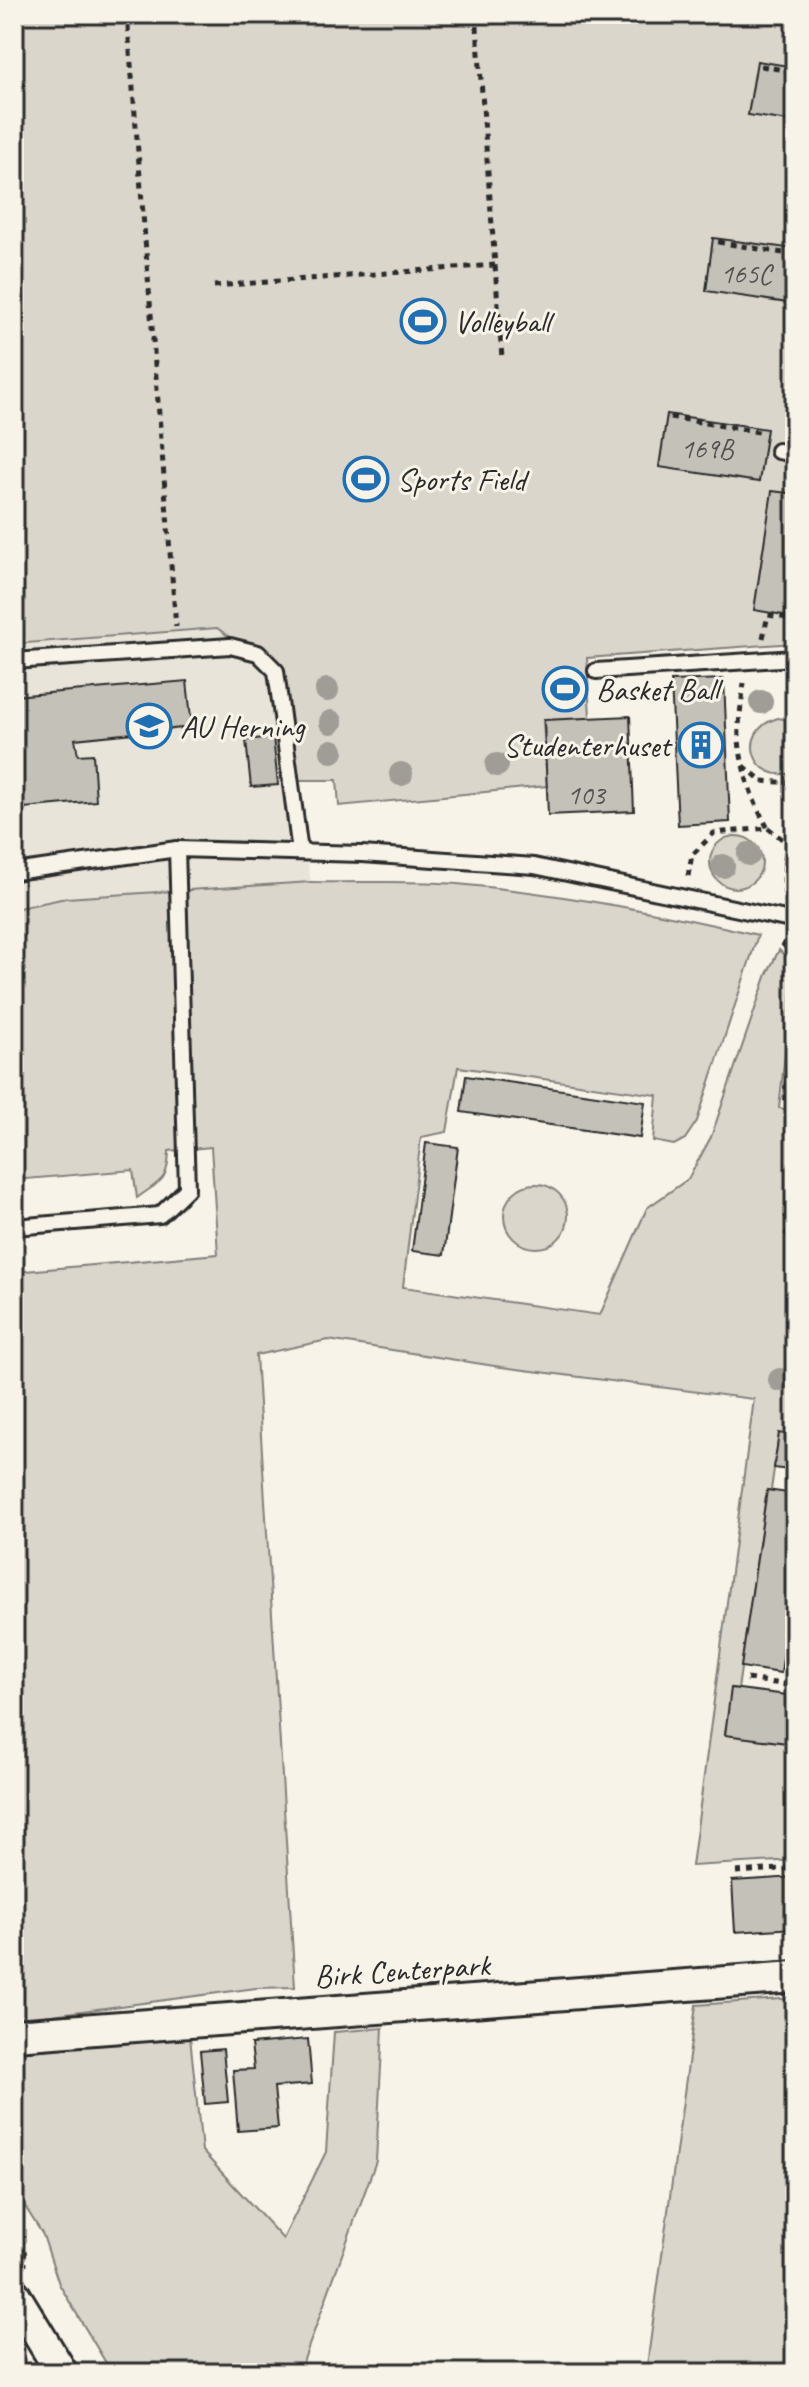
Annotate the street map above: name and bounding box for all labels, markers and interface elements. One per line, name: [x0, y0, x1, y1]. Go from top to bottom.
house number: 165C: [720, 256, 774, 291]
sports icon: Volleyball: [399, 297, 447, 345]
place label: Volleyball: [454, 301, 556, 342]
house number: 169B: [681, 431, 736, 466]
sports icon: Sports Field: [342, 455, 390, 503]
place label: Sports Field: [397, 459, 530, 500]
sports icon: Basket Ball: [541, 665, 589, 713]
place label: Basket Ball: [596, 669, 724, 710]
school or university icon: AU Herning: [125, 702, 173, 750]
place label: AU Herning: [180, 706, 306, 747]
building icon: Studenterhuset: [677, 721, 725, 769]
place label: Studenterhuset: [503, 725, 673, 766]
house number: 103: [567, 777, 607, 812]
street label: Birk Centerpark: [313, 1944, 494, 1997]

